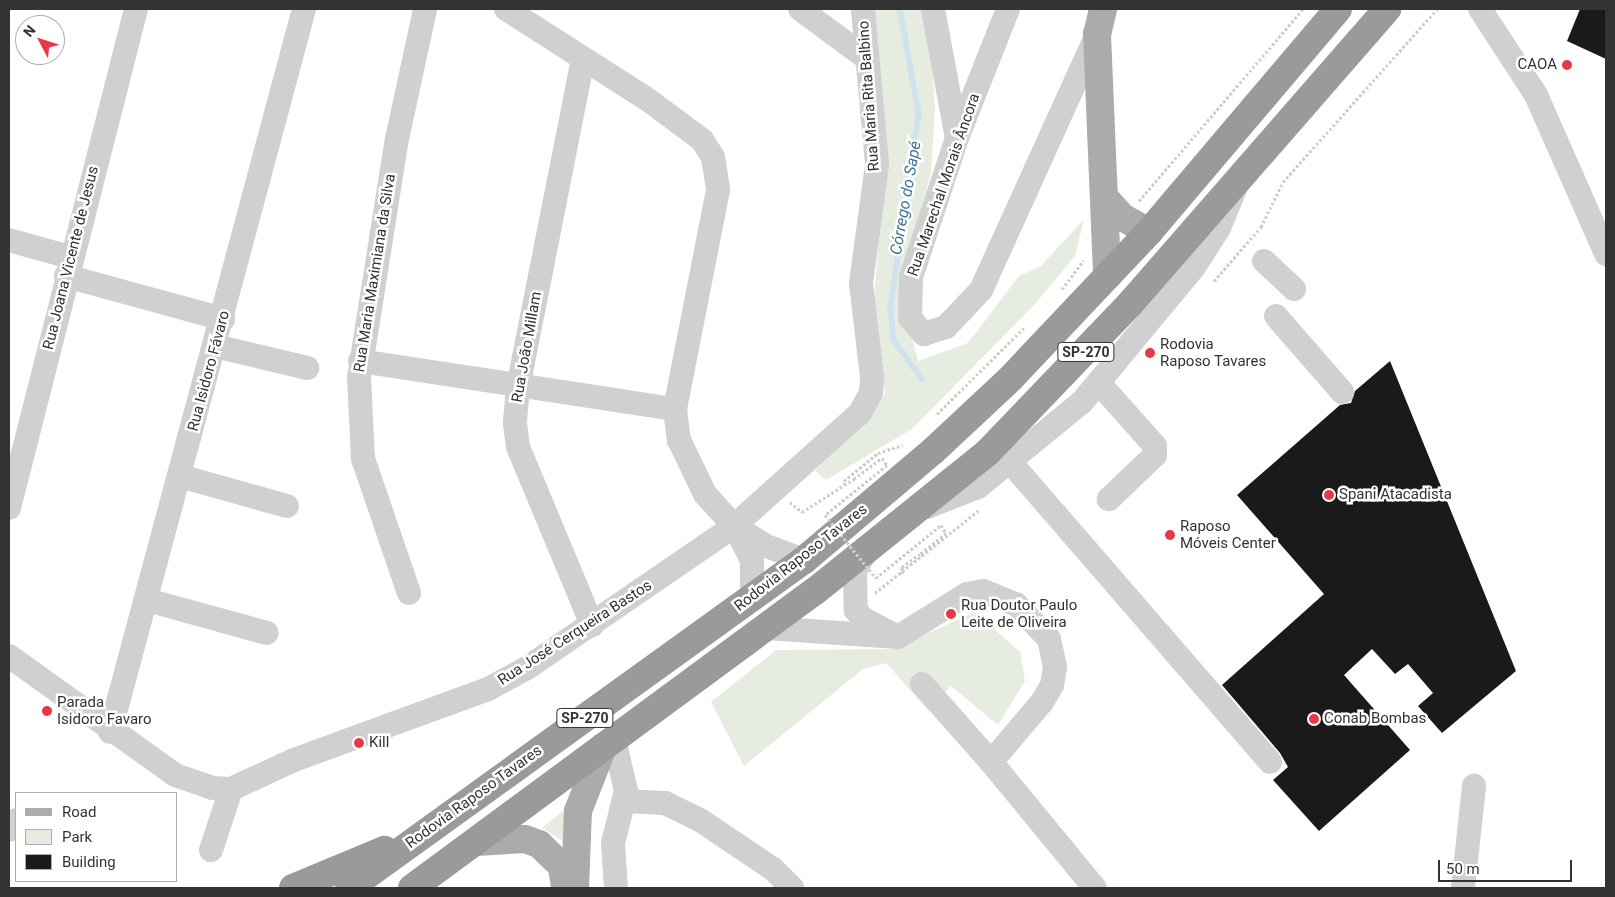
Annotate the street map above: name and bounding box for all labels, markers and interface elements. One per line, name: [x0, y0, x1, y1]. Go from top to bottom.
north arrow: [15, 15, 65, 65]
street label: Rua Maria Rita Balbino: [855, 20, 883, 172]
text: N: [20, 22, 39, 40]
place label: CAOA: [1518, 56, 1557, 74]
marker: CAOA: [1561, 59, 1573, 71]
street label: Rua Marechal Morais Âncora: [904, 91, 984, 279]
water label: Córrego do Sapé: [887, 140, 925, 256]
street label: Rua Joana Vicente de Jesus: [39, 164, 103, 352]
street label: Rua Maria Maximiana da Silva: [350, 173, 400, 373]
street label: Rua João Millam: [508, 290, 546, 404]
street label: Rua Isidoro Fávaro: [184, 309, 234, 433]
place label: Rodovia Raposo Tavares: [1160, 335, 1267, 370]
road number: SP-270: [1057, 341, 1115, 364]
marker: Rodovia Raposo Tavares: [1144, 347, 1156, 359]
place label: Spani Atacadista: [1339, 486, 1452, 504]
marker: Spani Atacadista: [1323, 489, 1335, 501]
street label: Rodovia Raposo Tavares: [731, 500, 871, 616]
place label: Raposo Móveis Center: [1180, 517, 1276, 552]
marker: Raposo Móveis Center: [1164, 529, 1176, 541]
street label: Rua José Cerqueira Bastos: [495, 577, 655, 689]
place label: Rua Doutor Paulo Leite de Oliveira: [961, 596, 1077, 631]
marker: Rua Doutor Paulo Leite de Oliveira: [945, 608, 957, 620]
place label: Parada Isidoro Favaro: [57, 693, 152, 728]
marker: Parada Isidoro Favaro: [41, 705, 53, 717]
road number: SP-270: [556, 706, 614, 730]
place label: Conab Bombas: [1324, 710, 1426, 728]
marker: Conab Bombas: [1308, 713, 1320, 725]
place label: Kill: [369, 734, 389, 752]
marker: Kill: [353, 737, 365, 749]
street label: Rodovia Raposo Tavares: [402, 742, 546, 852]
legend: [15, 792, 178, 882]
text: Road: [62, 803, 96, 821]
text: Park: [62, 828, 92, 846]
scale bar: [1440, 850, 1574, 882]
text: Building: [62, 853, 116, 871]
text: 50 m: [1446, 860, 1480, 878]

